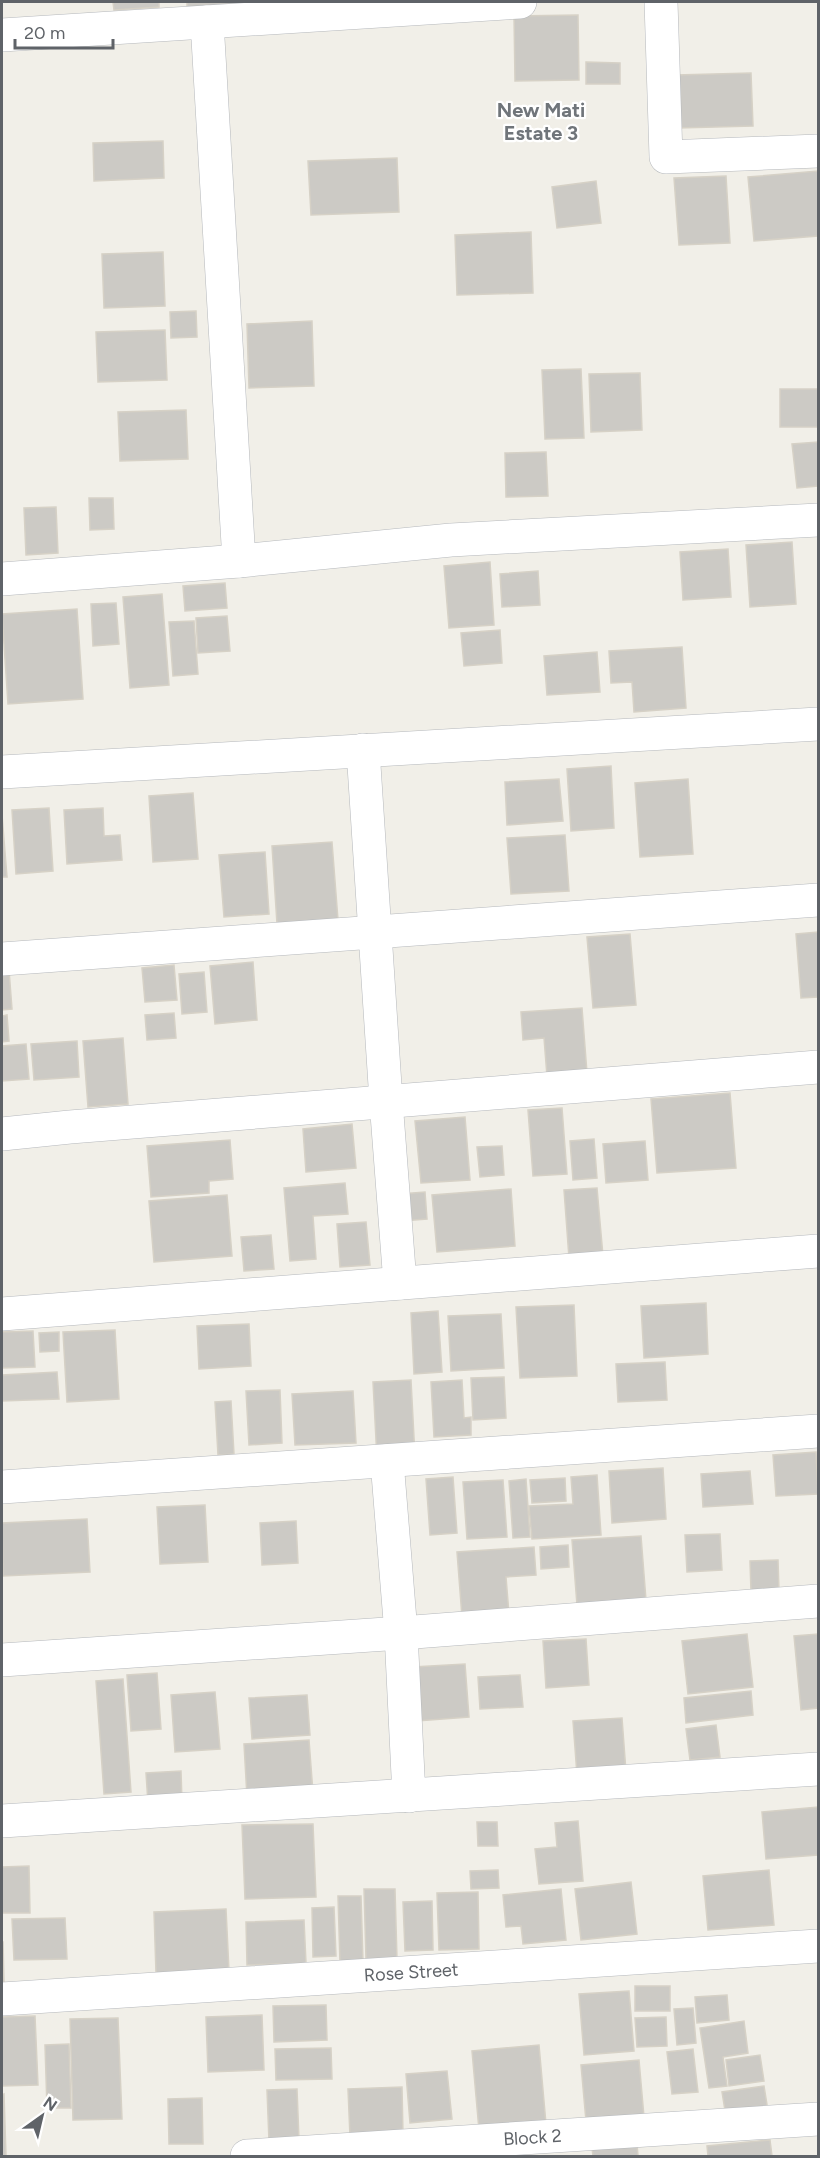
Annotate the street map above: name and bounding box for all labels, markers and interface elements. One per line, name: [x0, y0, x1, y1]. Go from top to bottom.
scale bar: [15, 12, 112, 50]
text: 20 m: [24, 22, 65, 44]
district label: New Mati Estate 3: [497, 98, 585, 145]
street label: Rose Street: [363, 1958, 459, 1986]
north arrow: [12, 2086, 72, 2146]
text: N: [40, 2093, 61, 2115]
street label: Block 2: [503, 2125, 562, 2150]

